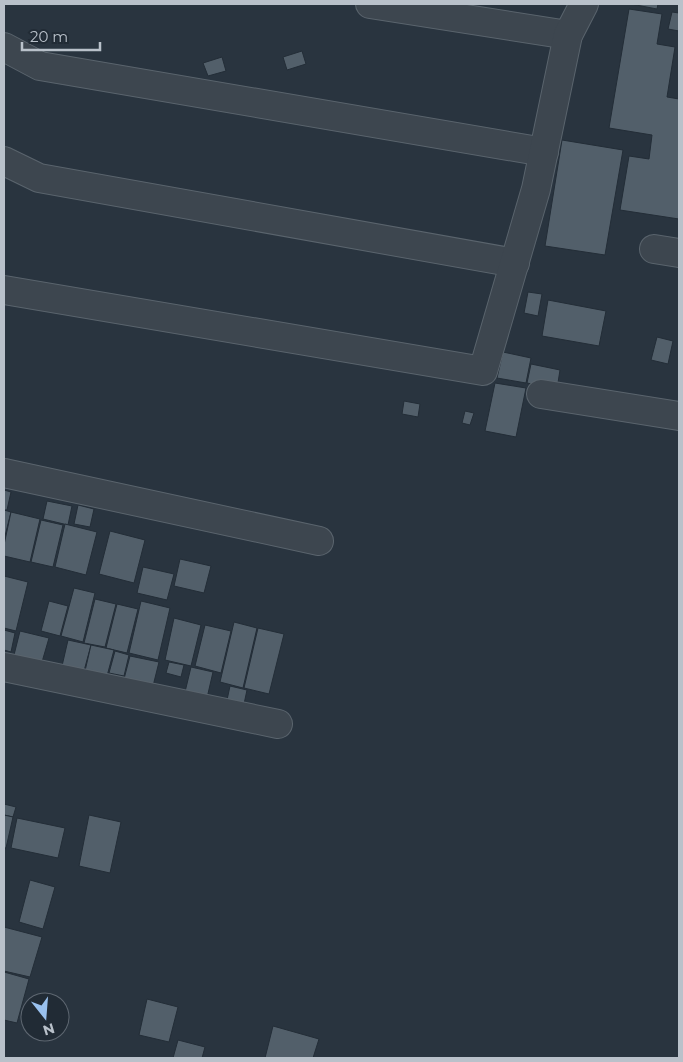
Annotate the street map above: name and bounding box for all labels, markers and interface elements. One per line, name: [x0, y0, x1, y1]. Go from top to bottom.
scale bar: [22, 20, 100, 52]
text: 20 m: [30, 27, 68, 46]
north arrow: [20, 992, 70, 1042]
text: N: [41, 1019, 57, 1040]

